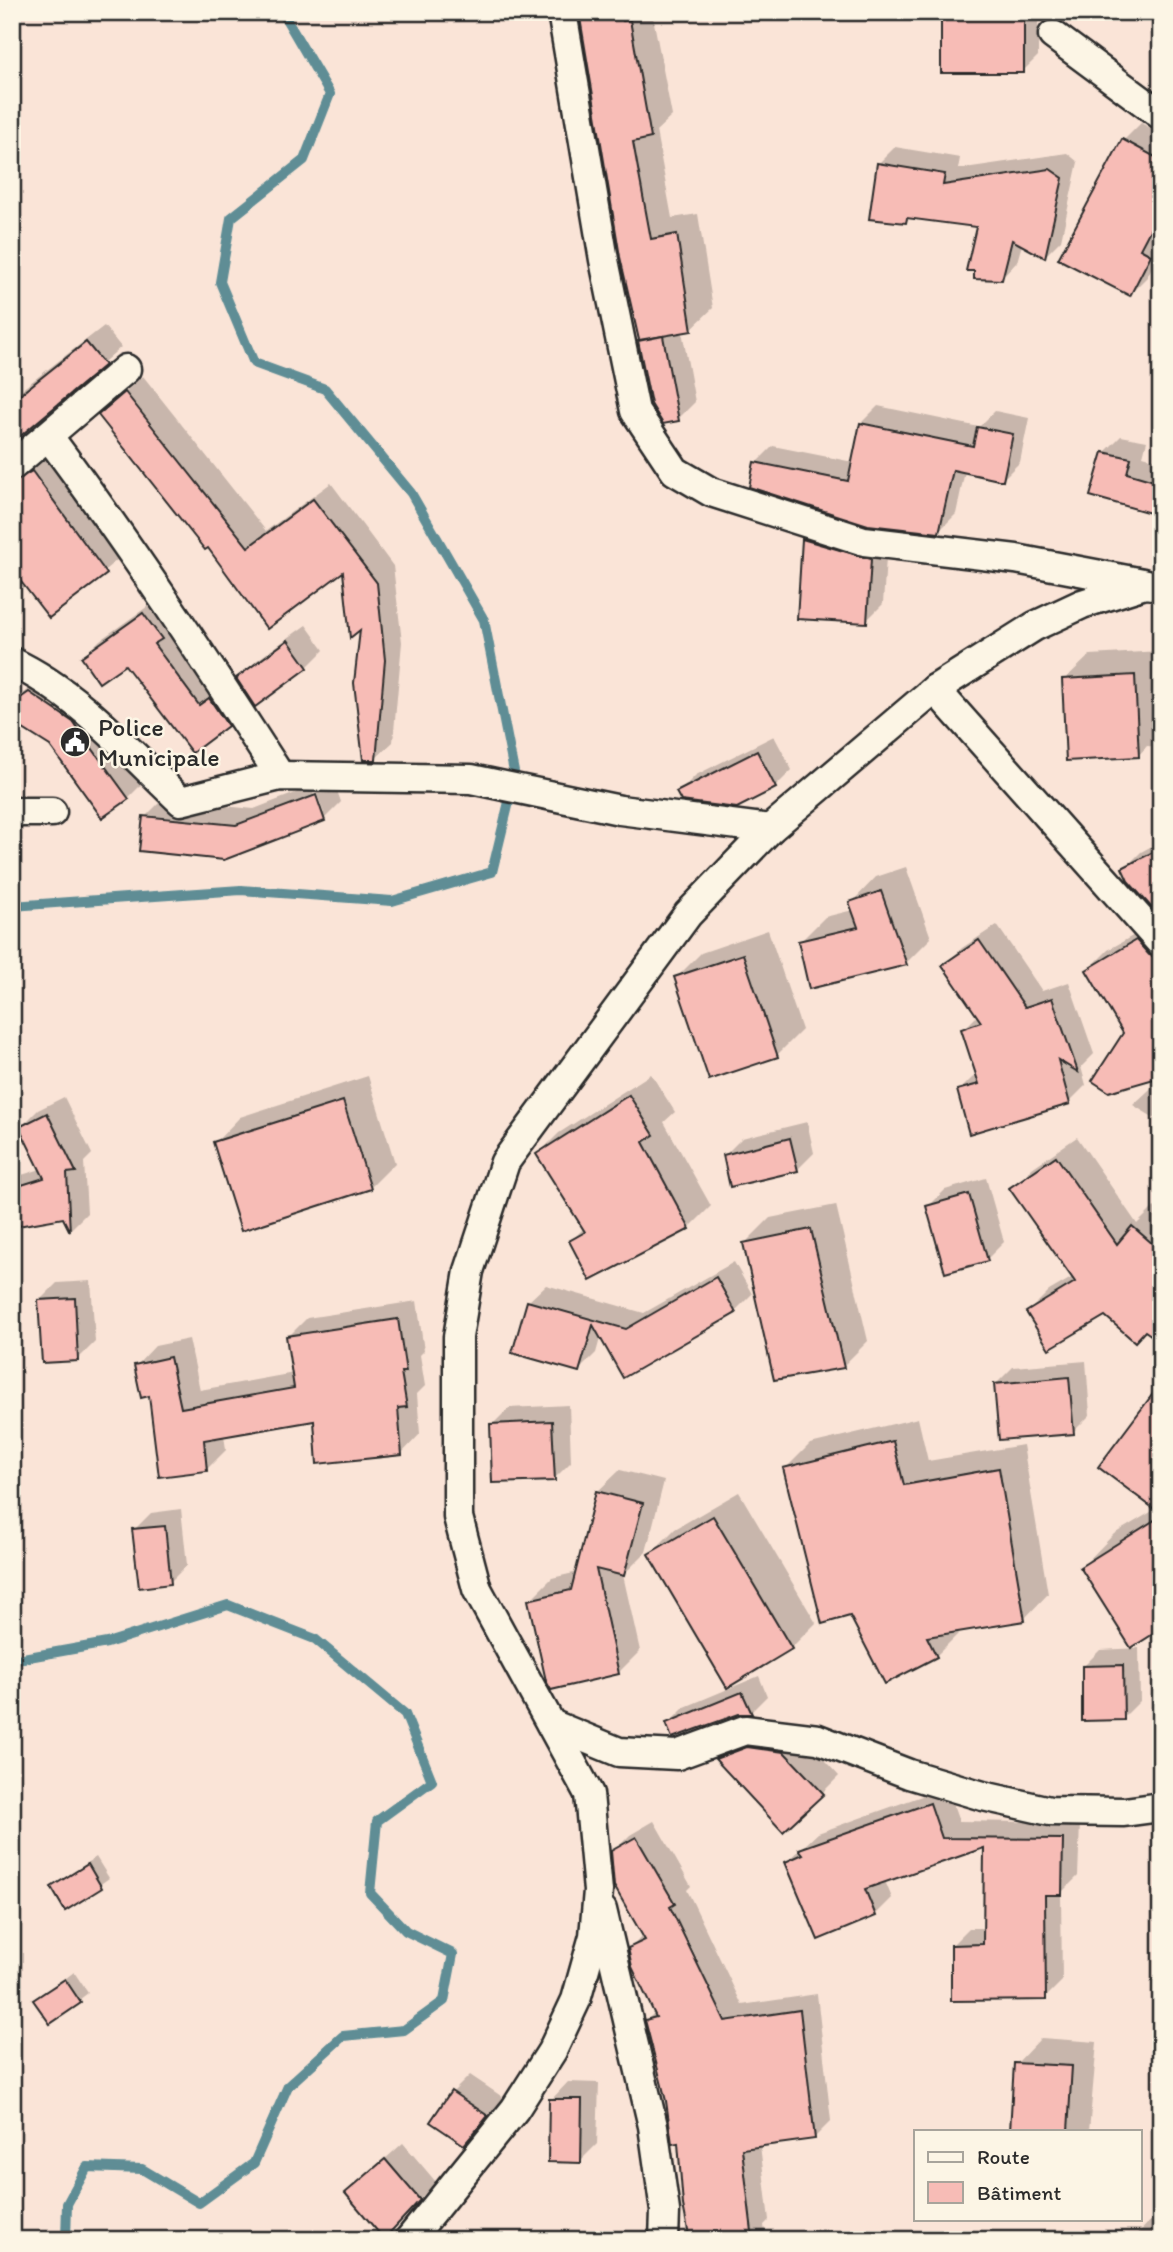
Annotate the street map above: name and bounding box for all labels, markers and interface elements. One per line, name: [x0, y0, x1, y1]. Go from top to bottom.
place label: Police Municipale: [98, 711, 220, 773]
public building icon: Police Municipale: [58, 725, 92, 759]
legend: [914, 2130, 1142, 2220]
text: Route: [977, 2144, 1030, 2169]
text: Bâtiment: [977, 2180, 1061, 2205]

